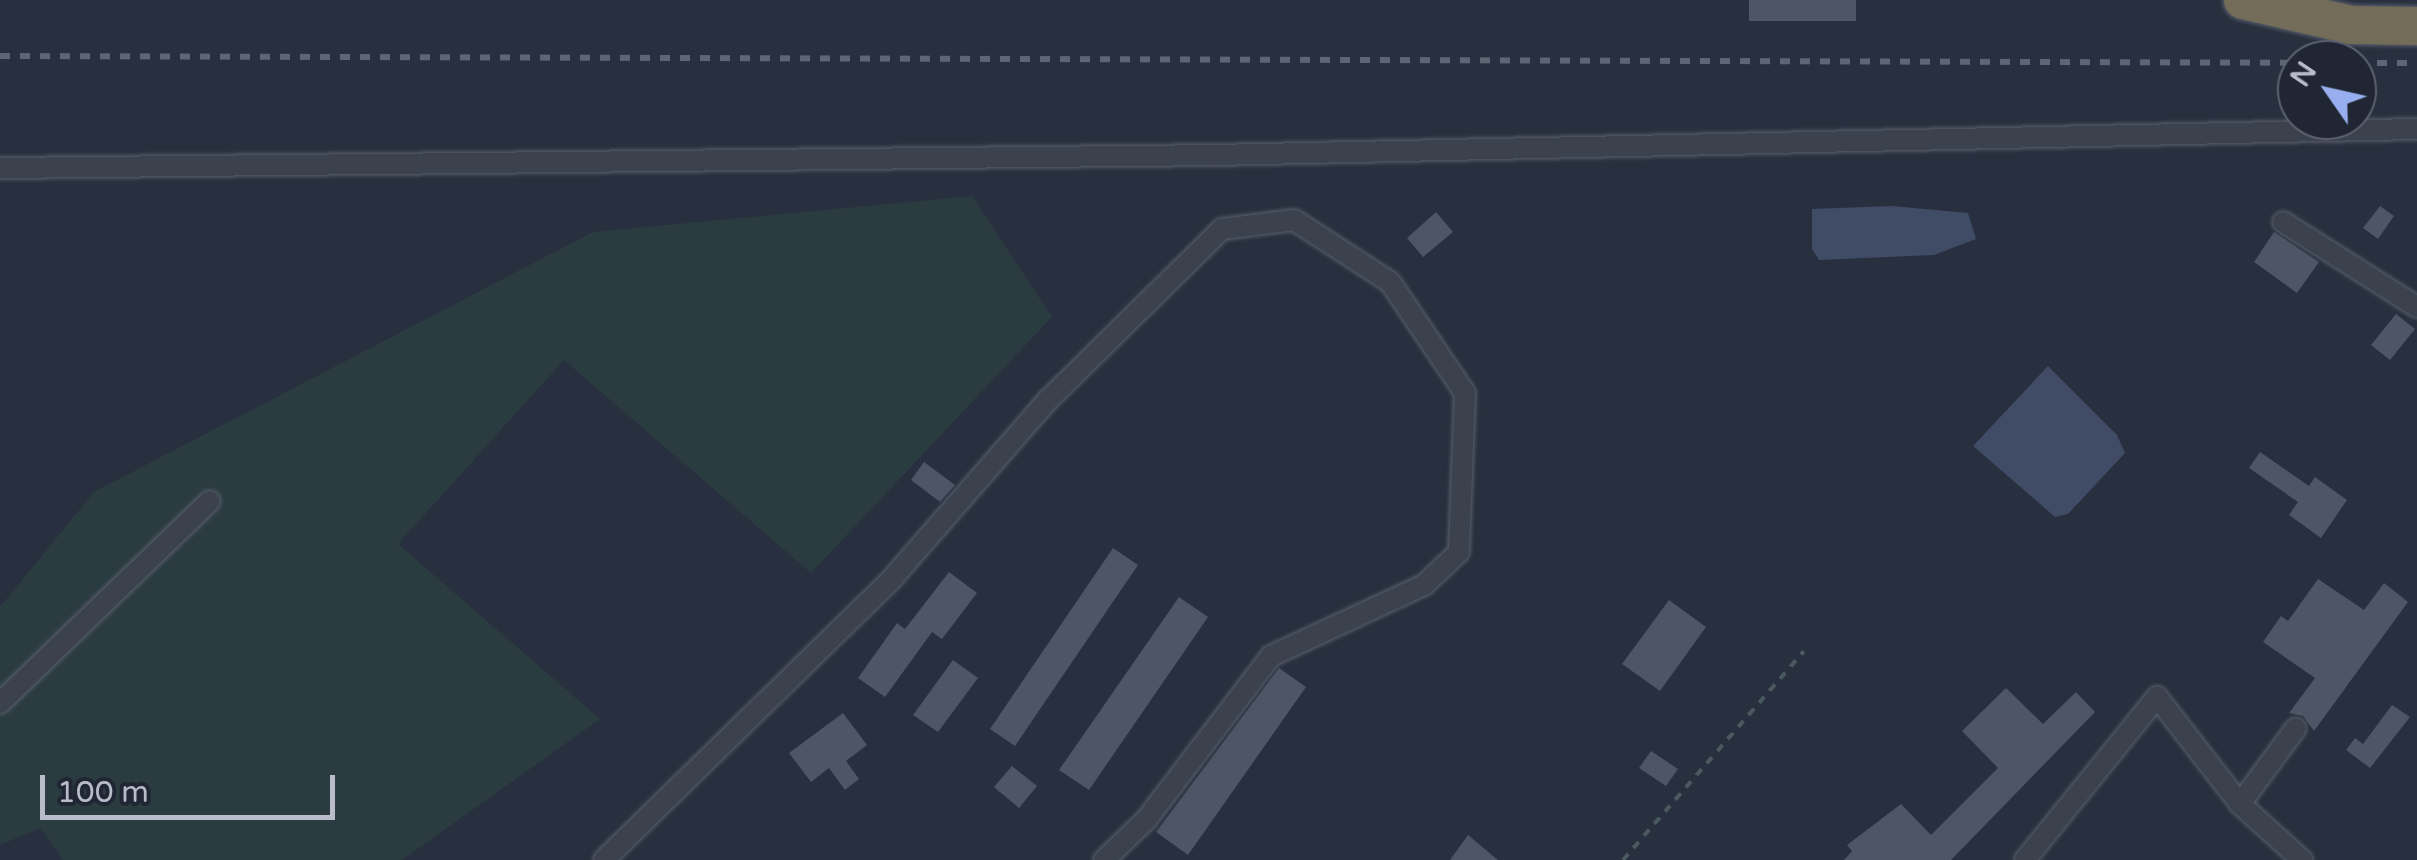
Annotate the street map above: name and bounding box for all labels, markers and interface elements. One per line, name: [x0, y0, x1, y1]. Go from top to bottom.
north arrow: [2277, 40, 2377, 140]
text: N: [2283, 56, 2324, 93]
scale bar: [45, 755, 340, 817]
text: 100 m: [57, 774, 149, 811]

